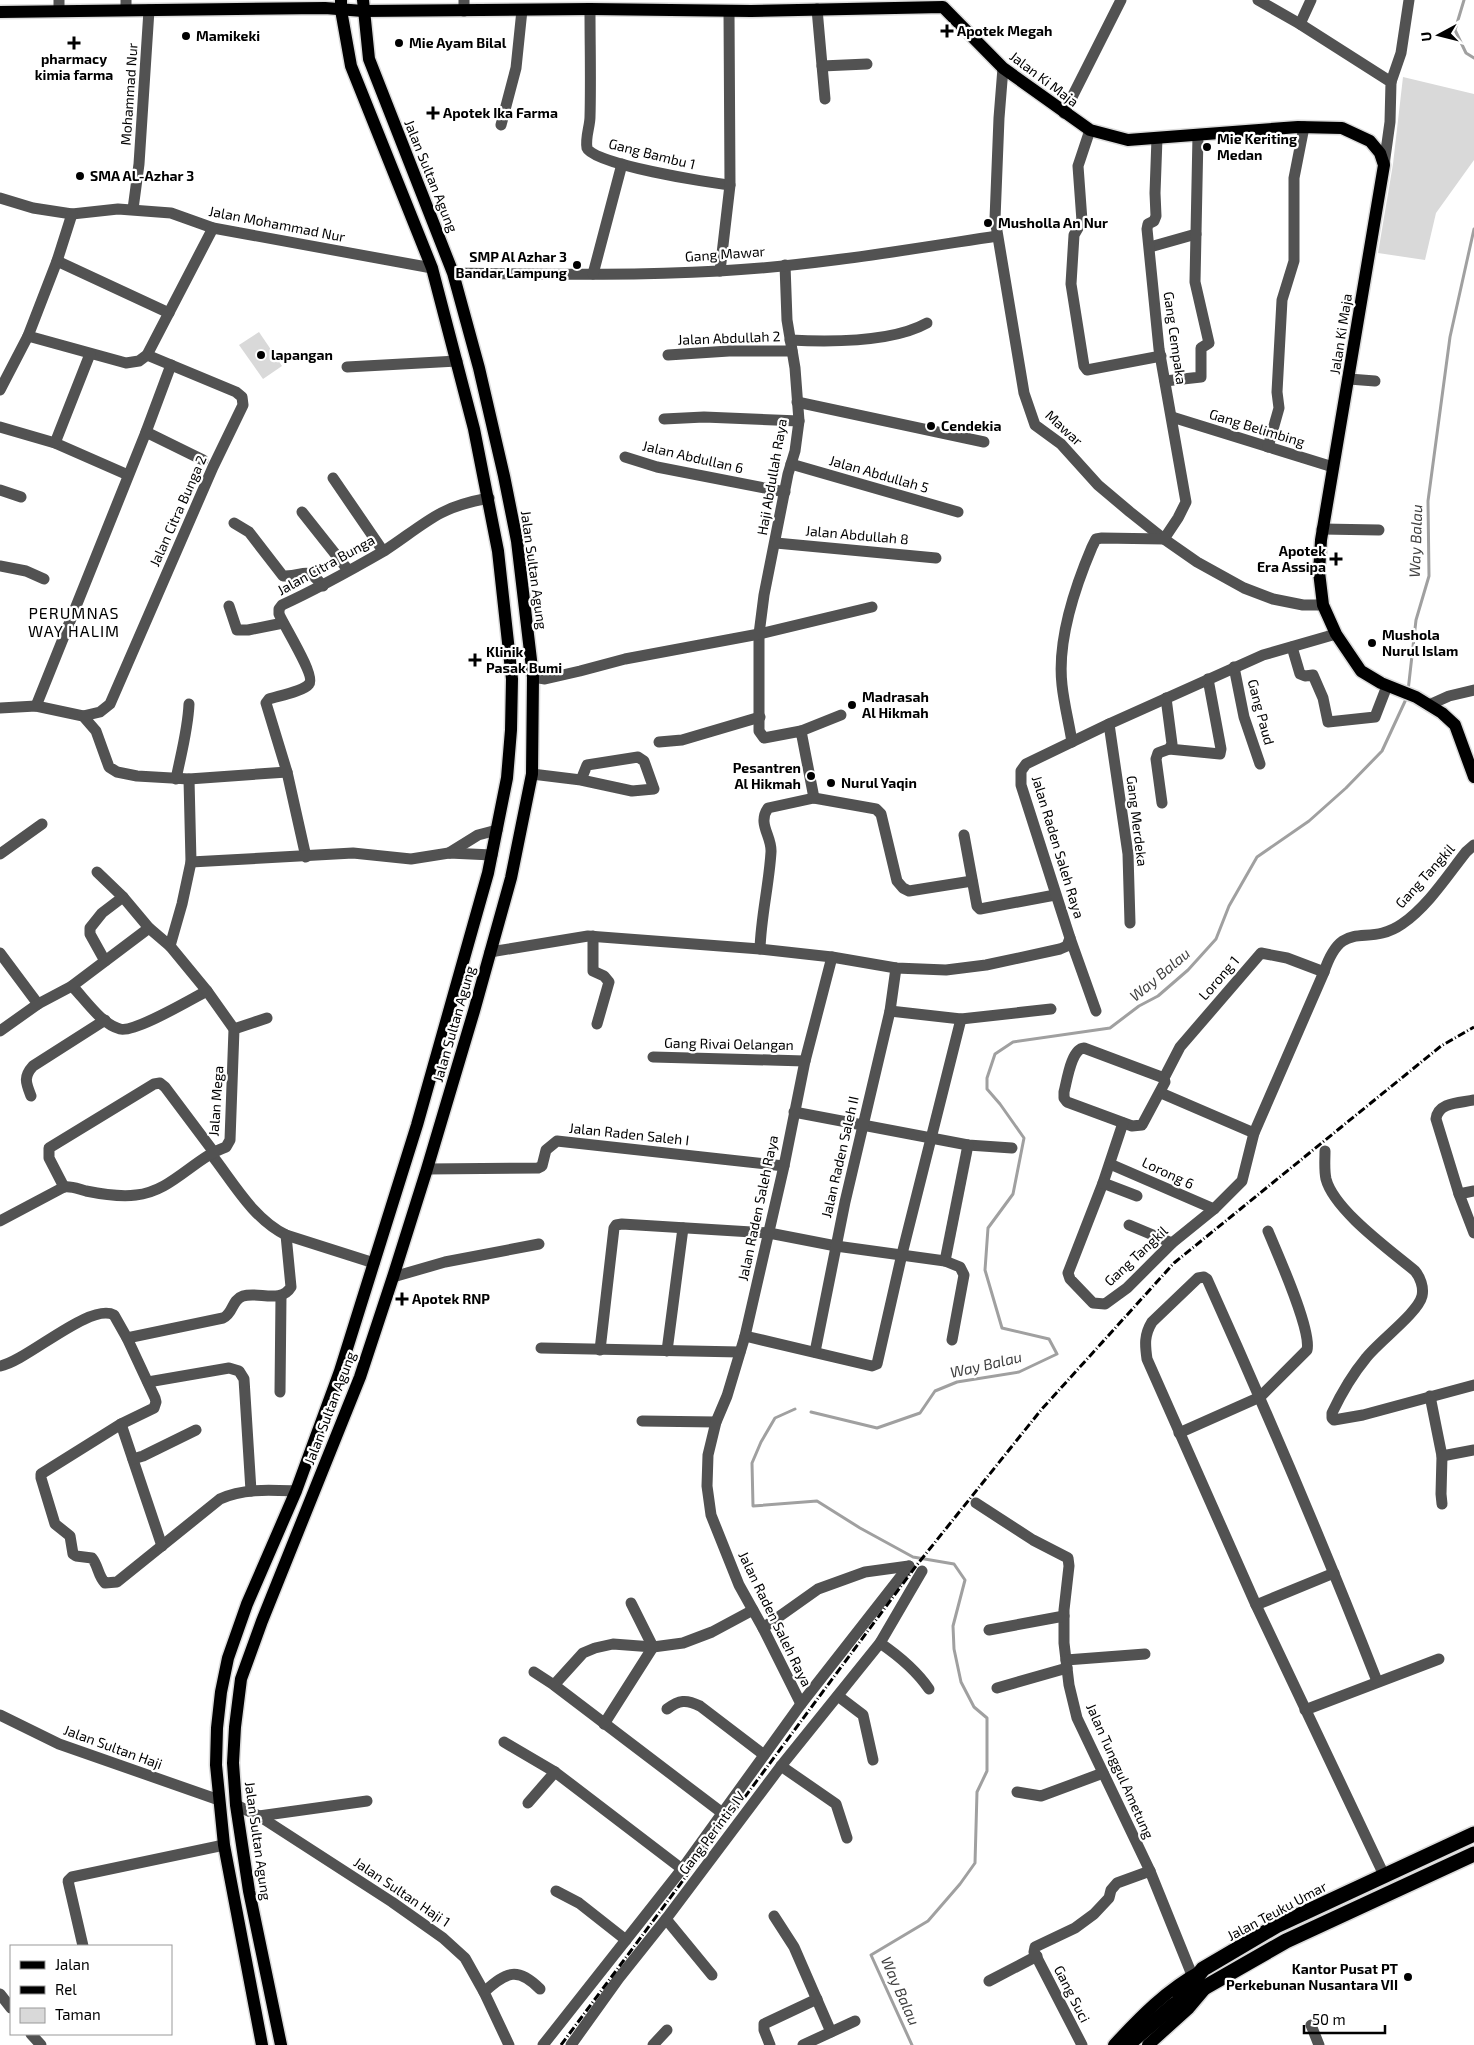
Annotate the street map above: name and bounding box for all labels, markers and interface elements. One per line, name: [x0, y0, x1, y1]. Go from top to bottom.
north arrow: [1414, 10, 1464, 60]
place label: Apotek Megah: [957, 22, 1052, 39]
marker: Apotek Megah: [941, 25, 953, 37]
place label: Mamikeki: [196, 27, 260, 44]
marker: Mamikeki: [180, 30, 192, 42]
text: U: [1417, 31, 1435, 42]
place label: Mie Ayam Bilal: [409, 34, 507, 51]
marker: pharmacy kimia farma: [68, 37, 80, 49]
marker: Mie Ayam Bilal: [393, 37, 405, 49]
street label: Mohammad Nur: [116, 42, 141, 146]
street label: Jalan Ki Maja: [1007, 47, 1082, 110]
place label: pharmacy kimia farma: [35, 50, 113, 83]
place label: Apotek Ika Farma: [443, 104, 558, 121]
marker: Apotek Ika Farma: [427, 107, 439, 119]
street label: Jalan Sultan Agung: [401, 117, 462, 235]
place label: Mie Keriting Medan: [1217, 130, 1297, 163]
street label: Gang Bambu 1: [607, 135, 697, 173]
marker: Mie Keriting Medan: [1201, 141, 1213, 153]
place label: SMA AL-Azhar 3: [90, 167, 194, 184]
marker: SMA AL-Azhar 3: [74, 170, 86, 182]
street label: Jalan Mohammad Nur: [208, 202, 347, 245]
place label: Musholla An Nur: [998, 214, 1108, 231]
marker: Musholla An Nur: [982, 217, 994, 229]
street label: Gang Mawar: [684, 242, 766, 265]
place label: SMP Al Azhar 3 Bandar Lampung: [456, 248, 567, 281]
marker: SMP Al Azhar 3 Bandar Lampung: [571, 259, 583, 271]
street label: Gang Cempaka: [1161, 290, 1190, 386]
street label: Jalan Ki Maja: [1326, 292, 1355, 376]
street label: Jalan Abdullah 2: [677, 327, 781, 348]
place label: lapangan: [271, 346, 333, 363]
marker: lapangan: [255, 349, 267, 361]
street label: Gang Belimbing: [1207, 405, 1307, 450]
street label: Mawar: [1042, 406, 1087, 449]
street label: Haji Abdullah Raya: [753, 417, 790, 537]
place label: Cendekia: [941, 417, 1001, 434]
marker: Cendekia: [925, 420, 937, 432]
street label: Jalan Abdullan 6: [641, 437, 745, 476]
street label: Jalan Abdullah 5: [827, 451, 931, 496]
street label: Jalan Citra Bunga 2: [145, 452, 210, 569]
water label: Way Balau: [1405, 504, 1426, 578]
street label: Jalan Sultan Agung: [518, 509, 551, 631]
street label: Jalan Abdullah 8: [805, 522, 909, 547]
street label: Jalan Citra Bunga: [274, 531, 378, 598]
place label: Apotek Era Assipa: [1257, 542, 1326, 575]
marker: Apotek Era Assipa: [1330, 553, 1342, 565]
district label: PERUMNAS WAY HALIM: [28, 603, 120, 640]
place label: Mushola Nurul Islam: [1382, 626, 1458, 659]
marker: Mushola Nurul Islam: [1366, 637, 1378, 649]
place label: Klinik Pasak Bumi: [486, 643, 562, 676]
marker: Klinik Pasak Bumi: [468, 653, 482, 667]
street label: Gang Paud: [1245, 677, 1278, 747]
place label: Madrasah Al Hikmah: [862, 688, 929, 721]
marker: Madrasah Al Hikmah: [846, 699, 858, 711]
place label: Pesantren Al Hikmah: [733, 759, 801, 792]
marker: Pesantren Al Hikmah: [805, 770, 817, 782]
street label: Jalan Raden Saleh Raya: [1029, 773, 1088, 920]
place label: Nurul Yaqin: [841, 774, 917, 791]
street label: Gang Merdeka: [1124, 775, 1151, 867]
marker: Nurul Yaqin: [825, 777, 837, 789]
street label: Gang Tangkil: [1391, 839, 1458, 911]
water label: Way Balau: [1126, 944, 1194, 1005]
street label: Lorong 1: [1195, 952, 1242, 1003]
street label: Jalan Sultan Agung: [429, 964, 478, 1084]
street label: Gang Rivai Oelangan: [664, 1034, 794, 1053]
street label: Jalan Mega: [205, 1065, 226, 1137]
street label: Jalan Raden Saleh II: [817, 1094, 862, 1219]
street label: Jalan Raden Saleh I: [568, 1119, 690, 1148]
street label: Jalan Raden Saleh Raya: [734, 1133, 781, 1282]
street label: Lorong 6: [1139, 1153, 1197, 1192]
street label: Gang Tangkil: [1100, 1221, 1171, 1289]
place label: Apotek RNP: [412, 1290, 490, 1307]
marker: Apotek RNP: [396, 1293, 408, 1305]
water label: Way Balau: [948, 1347, 1024, 1382]
street label: Jalan Sultan Agung: [300, 1349, 359, 1467]
street label: Jalan Raden Saleh Raya: [735, 1548, 816, 1689]
street label: Jalan Tunggul Ametung: [1083, 1701, 1158, 1841]
street label: Jalan Sultan Haji: [62, 1721, 165, 1772]
street label: Jalan Sultan Agung: [242, 1780, 275, 1902]
street label: Gang Perintis IV: [675, 1787, 749, 1878]
street label: Jalan Sultan Haji 1: [351, 1853, 454, 1930]
street label: Jalan Teuku Umar: [1224, 1877, 1330, 1944]
legend: [10, 1945, 172, 2035]
water label: Way Balau: [877, 1953, 924, 2028]
text: Jalan: [55, 1955, 90, 1973]
place label: Kantor Pusat PT Perkebunan Nusantara VII: [1226, 1960, 1399, 1993]
street label: Gang Suci: [1051, 1962, 1094, 2025]
marker: Kantor Pusat PT Perkebunan Nusantara VII: [1402, 1971, 1414, 1983]
text: Rel: [55, 1980, 77, 1998]
scale bar: [1304, 2002, 1385, 2034]
text: Taman: [55, 2005, 101, 2023]
text: 50 m: [1312, 2010, 1346, 2028]

